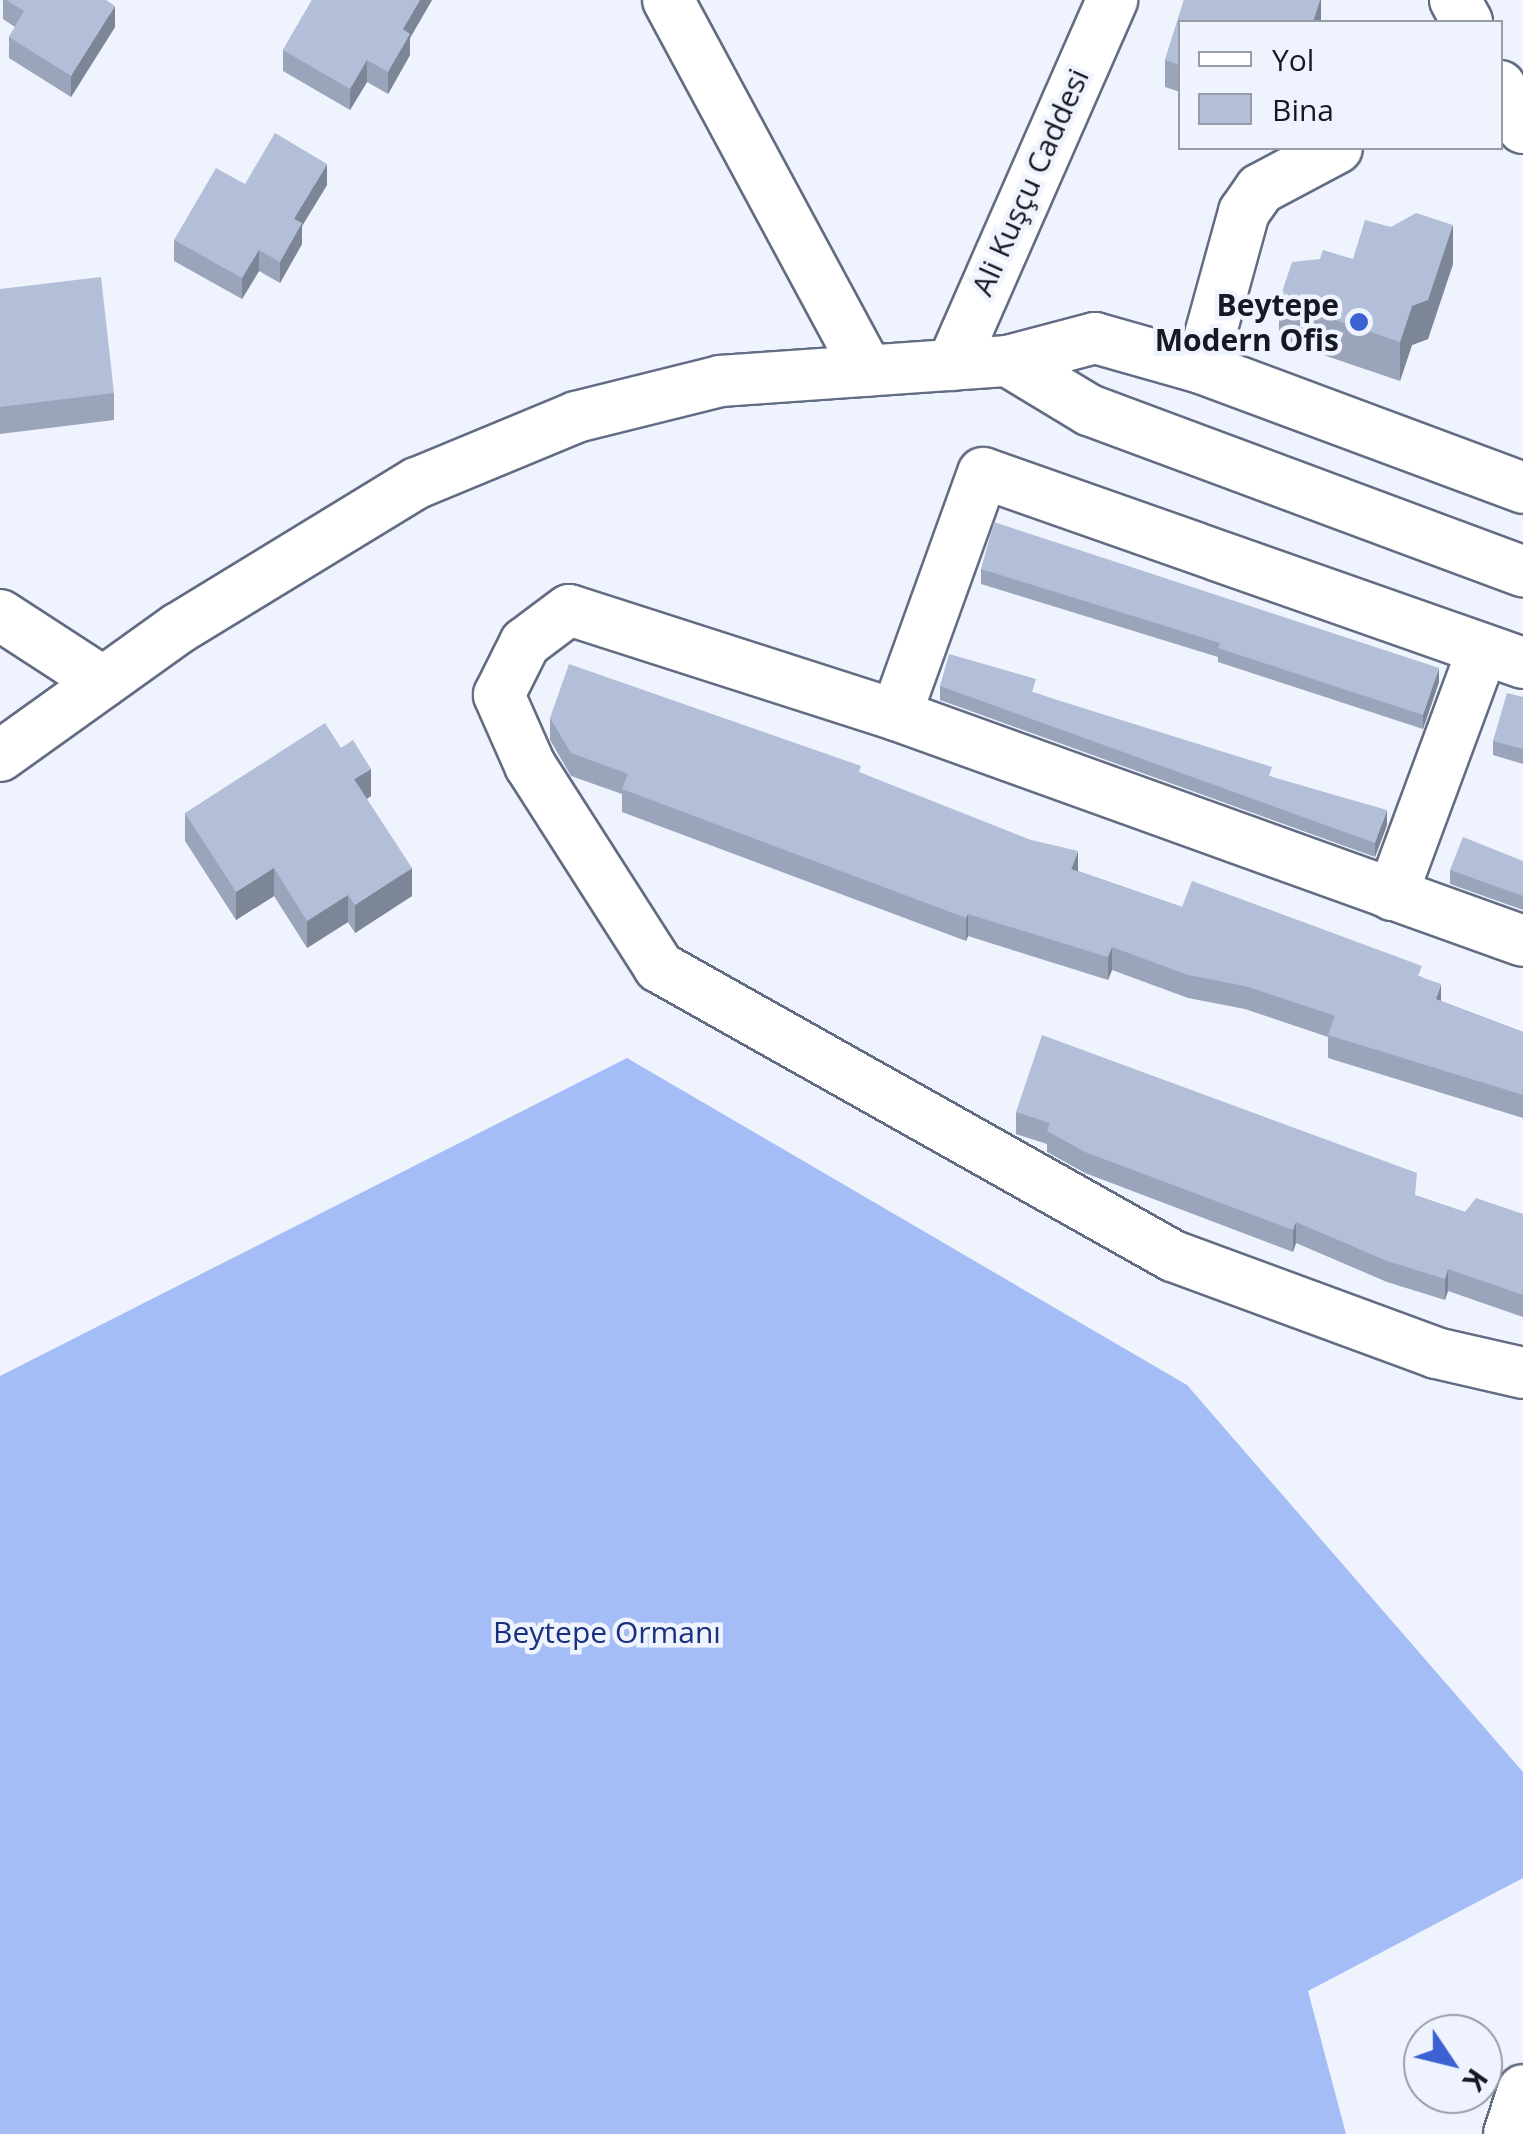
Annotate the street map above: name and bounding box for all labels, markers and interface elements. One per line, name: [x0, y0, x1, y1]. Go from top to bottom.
legend: [1178, 20, 1503, 150]
text: Yol: [1272, 39, 1314, 80]
street label: Ali Kuşçu Caddesi: [964, 63, 1096, 301]
text: Bina: [1272, 89, 1334, 130]
place label: Beytepe Modern Ofis: [1155, 287, 1339, 358]
marker: Beytepe Modern Ofis: [1348, 311, 1370, 333]
park label: Beytepe Ormanı: [493, 1614, 721, 1650]
north arrow: [1403, 2014, 1503, 2114]
text: K: [1455, 2062, 1497, 2099]

